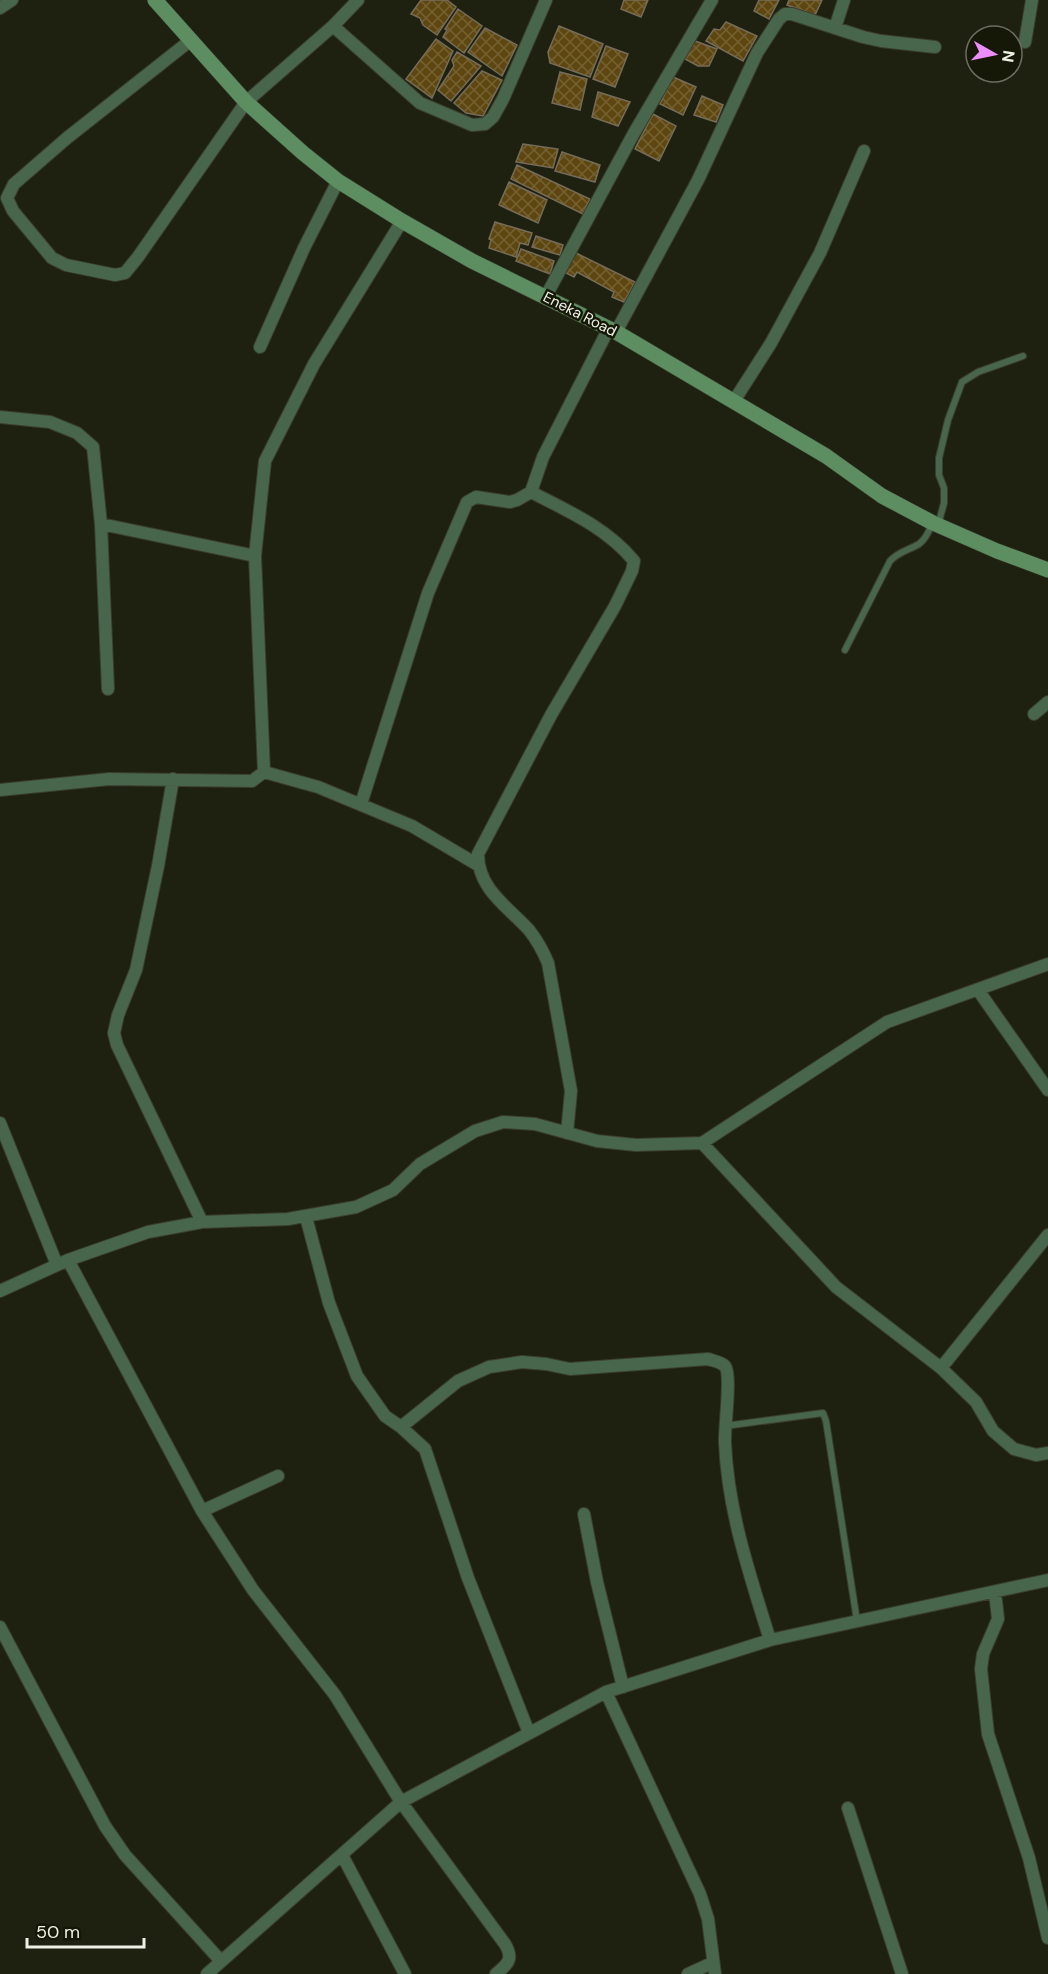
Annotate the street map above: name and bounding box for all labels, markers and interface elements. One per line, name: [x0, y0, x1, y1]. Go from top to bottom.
north arrow: [964, 24, 1024, 84]
text: N: [997, 49, 1020, 64]
street label: Eneka Road: [540, 287, 620, 341]
scale bar: [27, 1911, 144, 1949]
text: 50 m: [36, 1920, 80, 1944]

